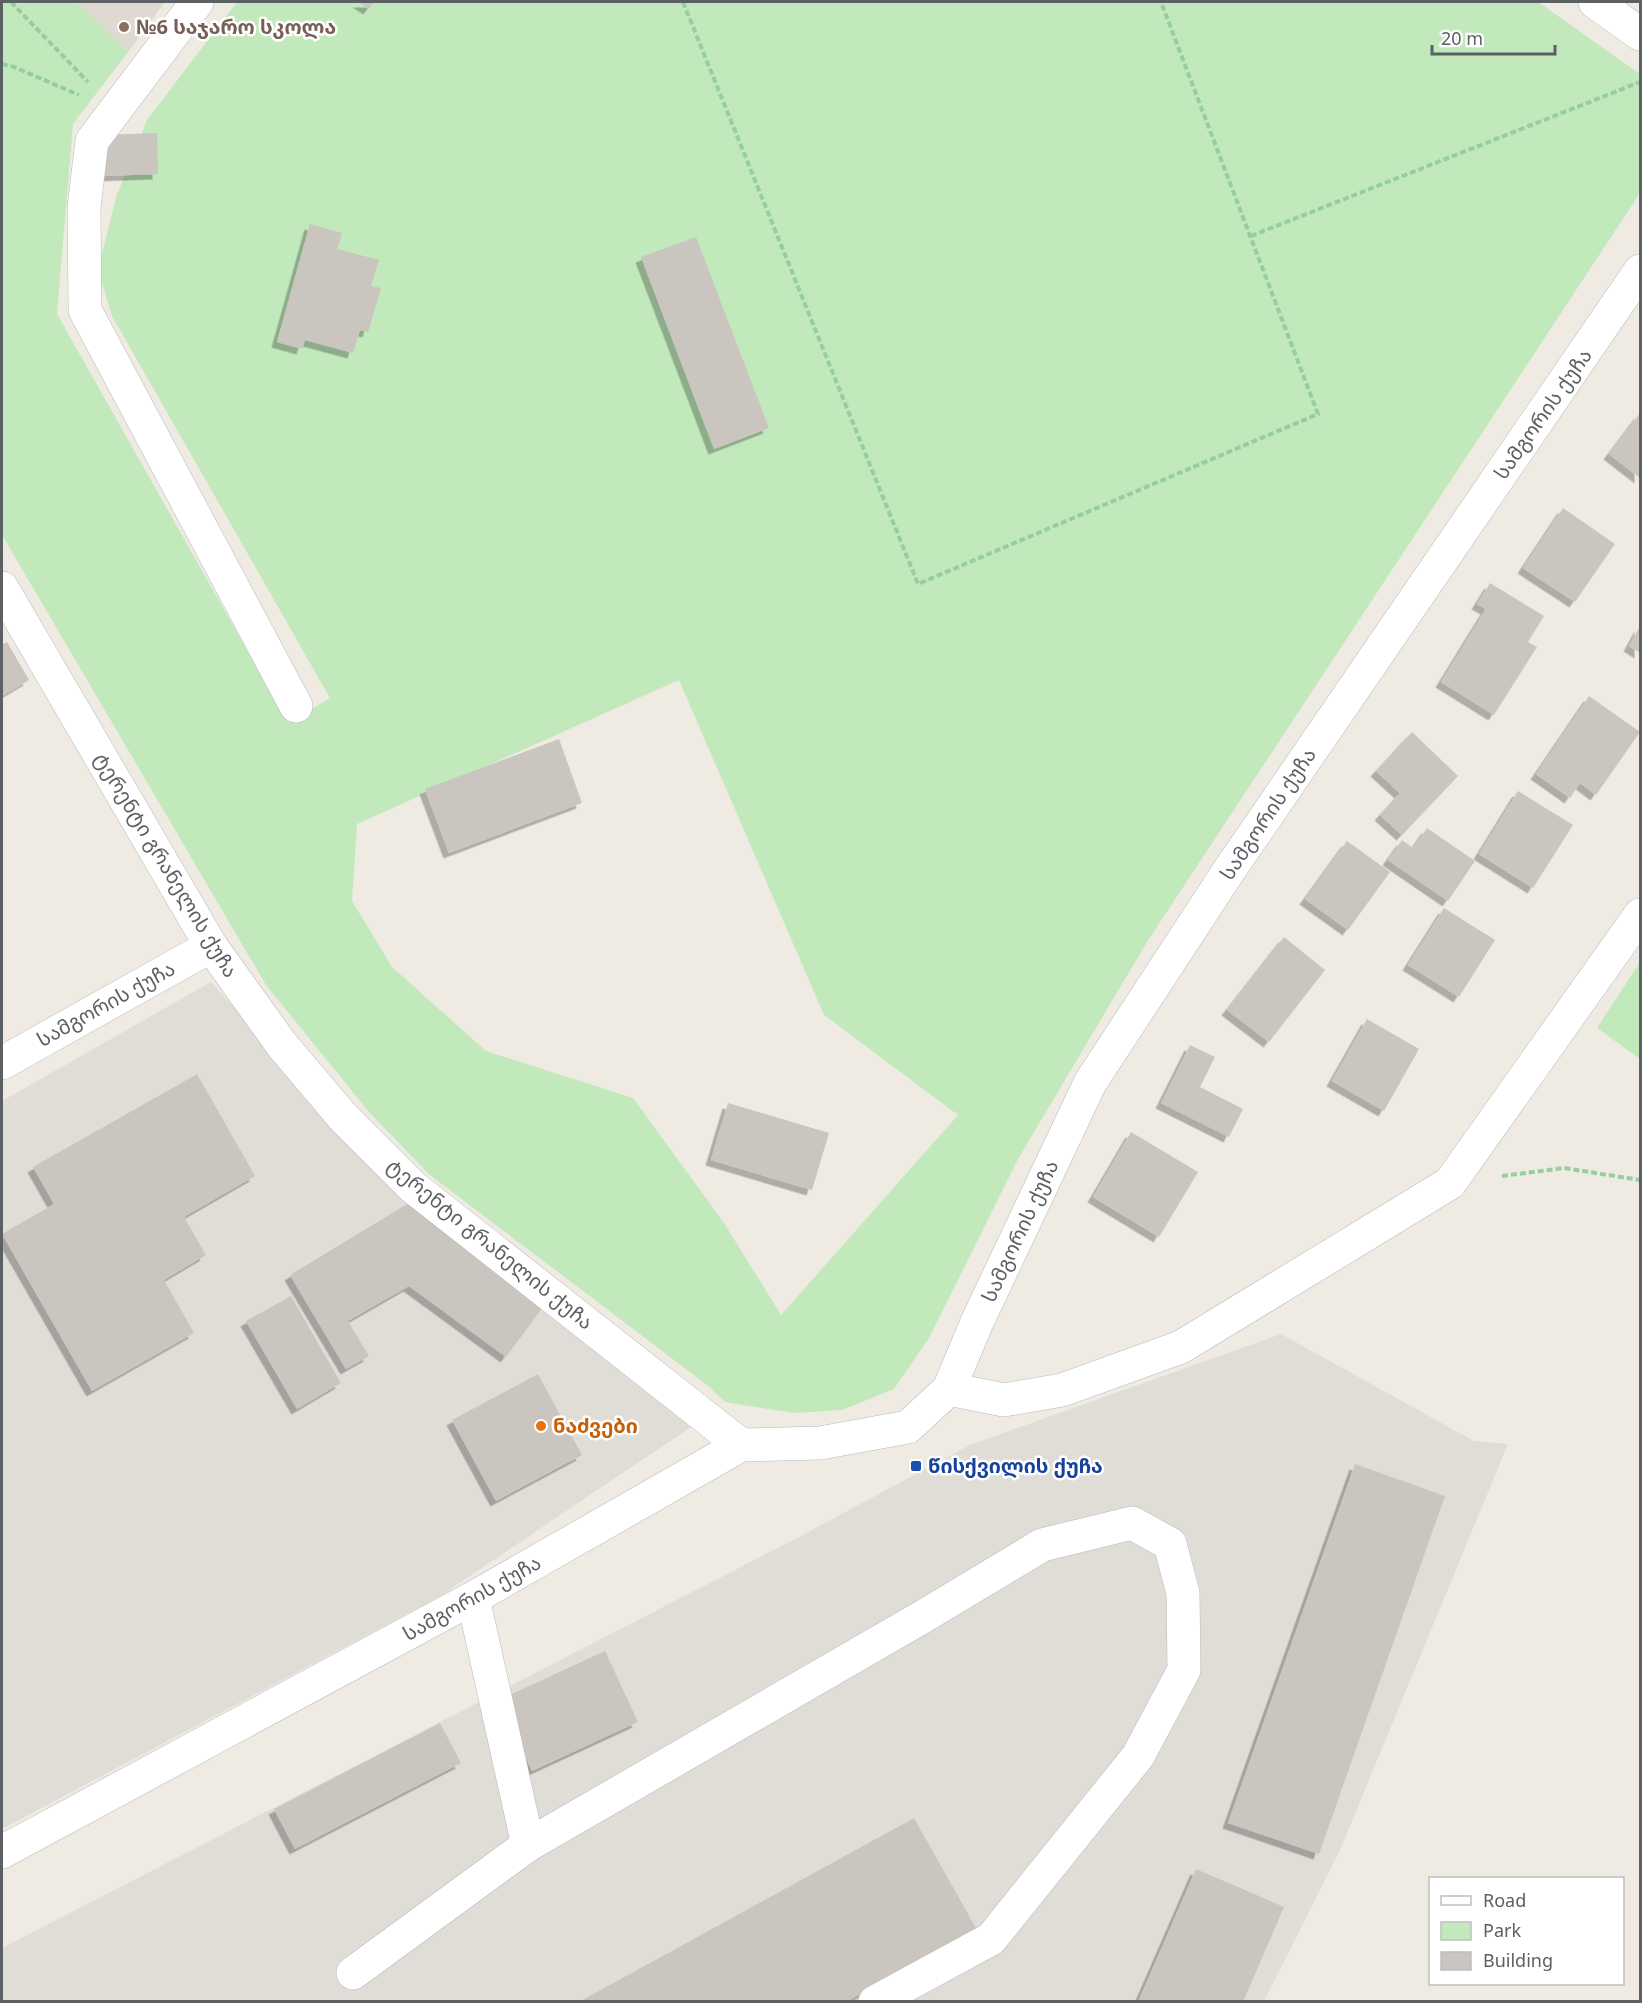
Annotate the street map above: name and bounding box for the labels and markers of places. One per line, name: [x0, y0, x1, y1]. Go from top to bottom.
place label: №6 საჯარო სკოლა: [136, 13, 336, 40]
marker: №6 საჯარო სკოლა: [117, 20, 131, 34]
place label: ნაძვები: [553, 1412, 638, 1439]
marker: ნაძვები: [534, 1419, 548, 1433]
place label: წისქვილის ქუჩა: [928, 1452, 1103, 1479]
marker: წისქვილის ქუჩა: [909, 1459, 923, 1473]

